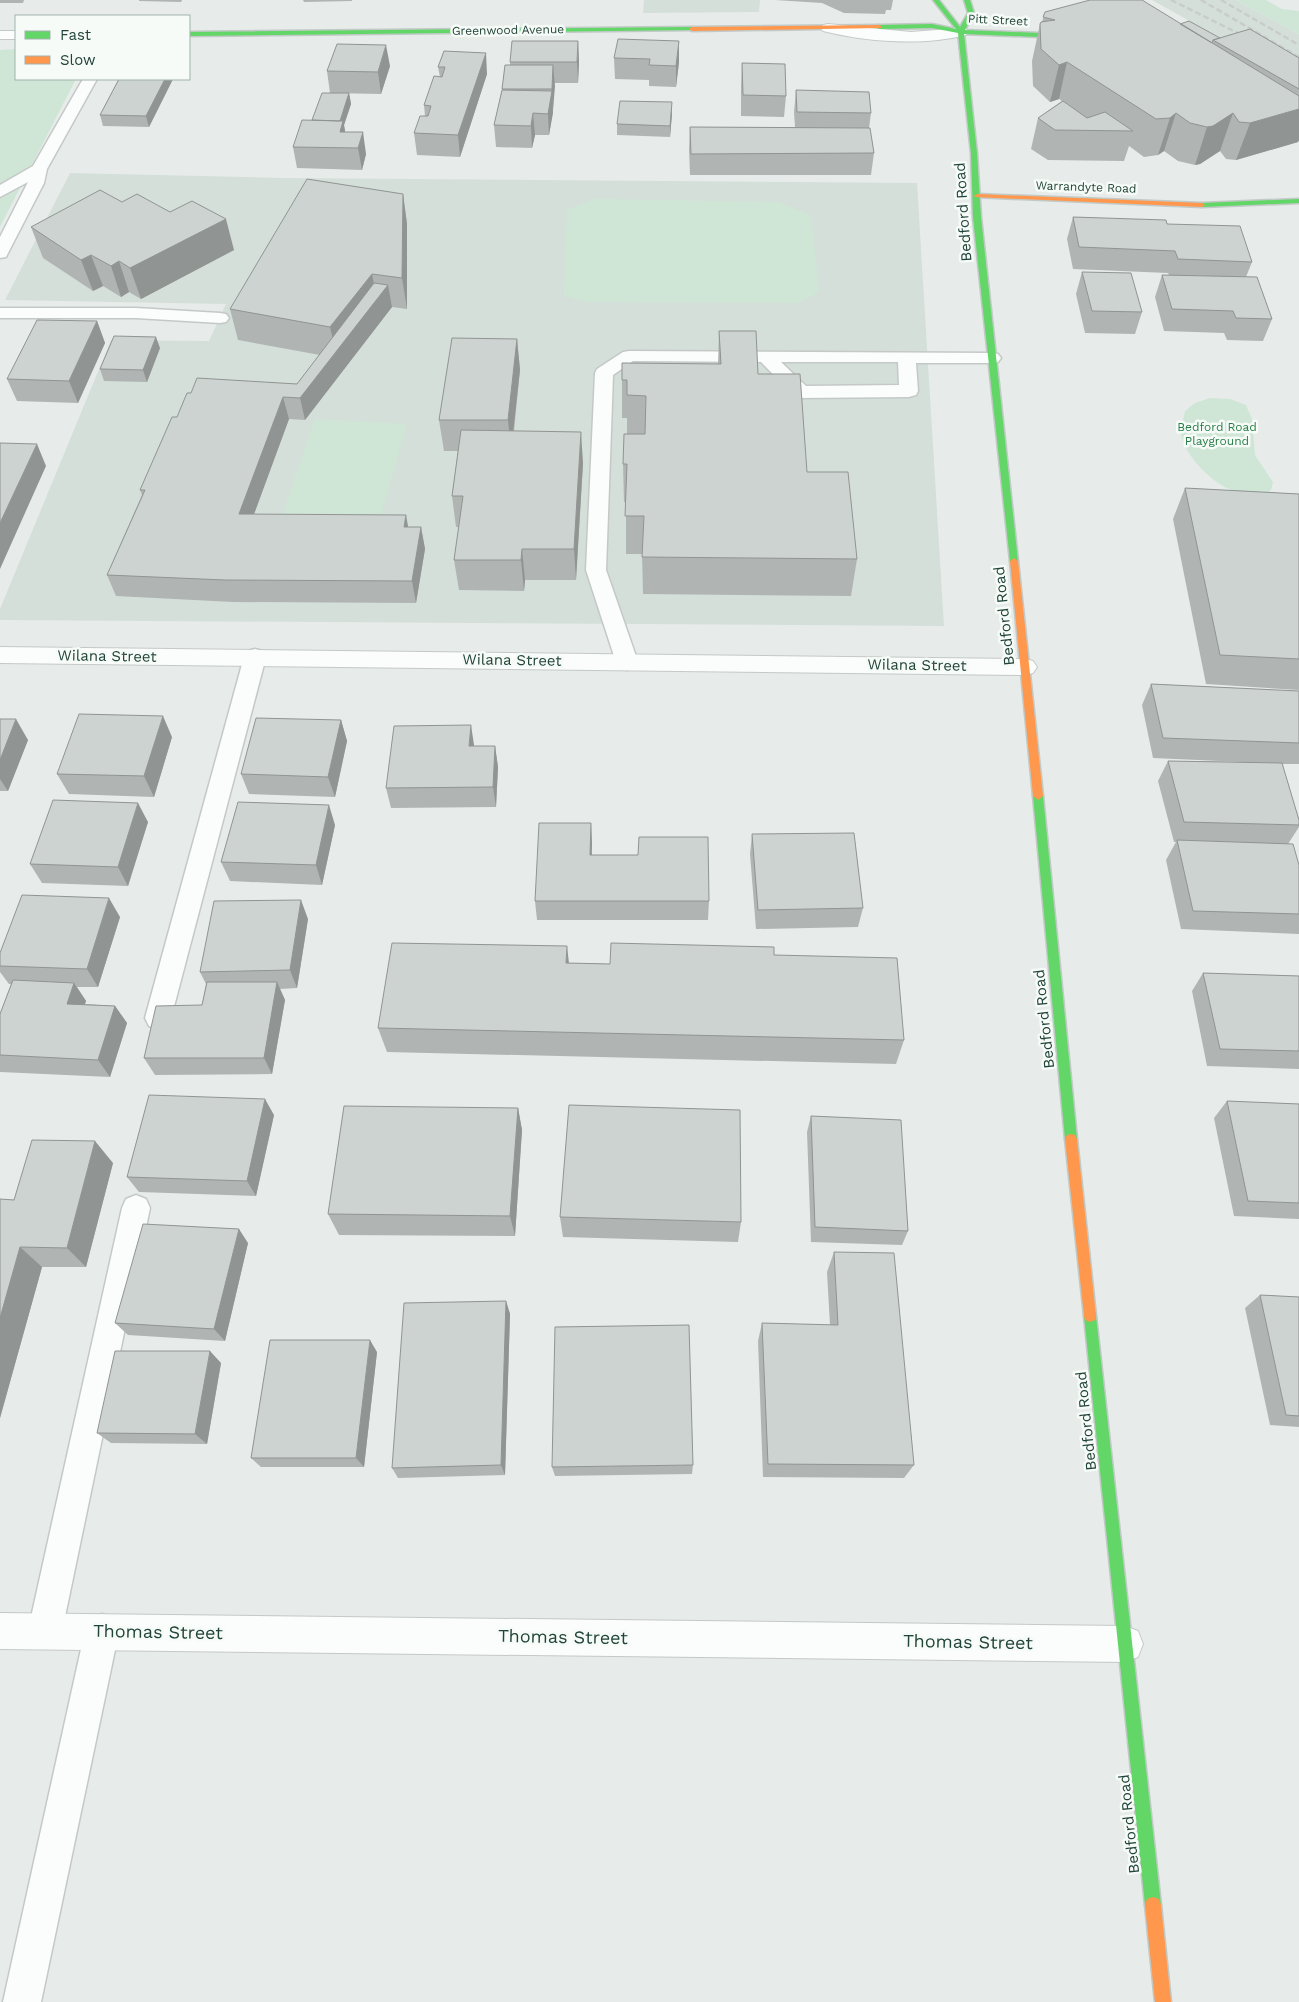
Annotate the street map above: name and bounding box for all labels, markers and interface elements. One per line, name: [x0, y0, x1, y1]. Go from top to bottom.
street label: Pitt Street: [968, 11, 1028, 29]
legend: [15, 15, 190, 80]
street label: Greenwood Avenue: [452, 22, 564, 38]
text: Fast: [60, 26, 92, 44]
text: Slow: [60, 51, 96, 69]
street label: Bedford Road: [951, 162, 975, 262]
street label: Warrandyte Road: [1035, 178, 1137, 196]
park label: Bedford Road Playground: [1177, 420, 1257, 448]
street label: Bedford Road: [990, 566, 1018, 666]
street label: Wilana Street: [57, 646, 157, 666]
street label: Wilana Street: [462, 650, 562, 670]
street label: Wilana Street: [867, 655, 967, 675]
street label: Bedford Road: [1030, 969, 1058, 1069]
street label: Bedford Road: [1072, 1371, 1100, 1471]
street label: Thomas Street: [93, 1620, 223, 1643]
street label: Thomas Street: [498, 1625, 628, 1648]
street label: Thomas Street: [903, 1630, 1033, 1653]
street label: Bedford Road: [1115, 1774, 1143, 1874]

